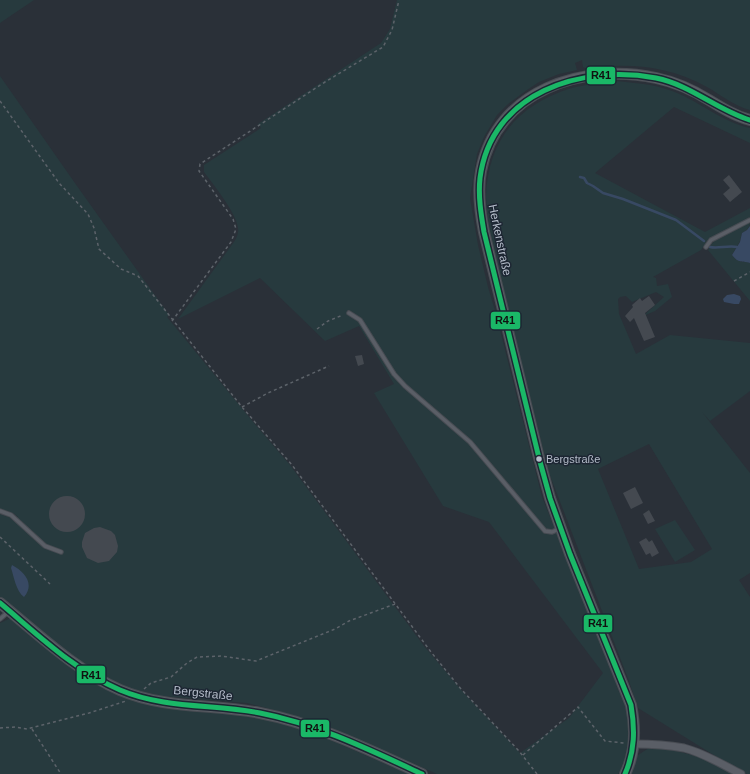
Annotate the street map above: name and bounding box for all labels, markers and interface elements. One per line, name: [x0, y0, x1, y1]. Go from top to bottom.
line badge: R41: [586, 66, 616, 85]
text: R41: [591, 69, 611, 81]
street label: Herkenstraße: [486, 203, 514, 277]
line badge: R41: [490, 311, 521, 330]
text: R41: [495, 314, 515, 326]
place label: Bergstraße: [546, 453, 600, 465]
marker: Bergstraße: [534, 454, 544, 464]
line badge: R41: [583, 614, 613, 633]
text: R41: [588, 617, 608, 629]
line badge: R41: [76, 665, 106, 684]
text: R41: [81, 669, 101, 681]
street label: Bergstraße: [173, 683, 234, 703]
line badge: R41: [300, 719, 330, 738]
text: R41: [305, 722, 325, 734]

